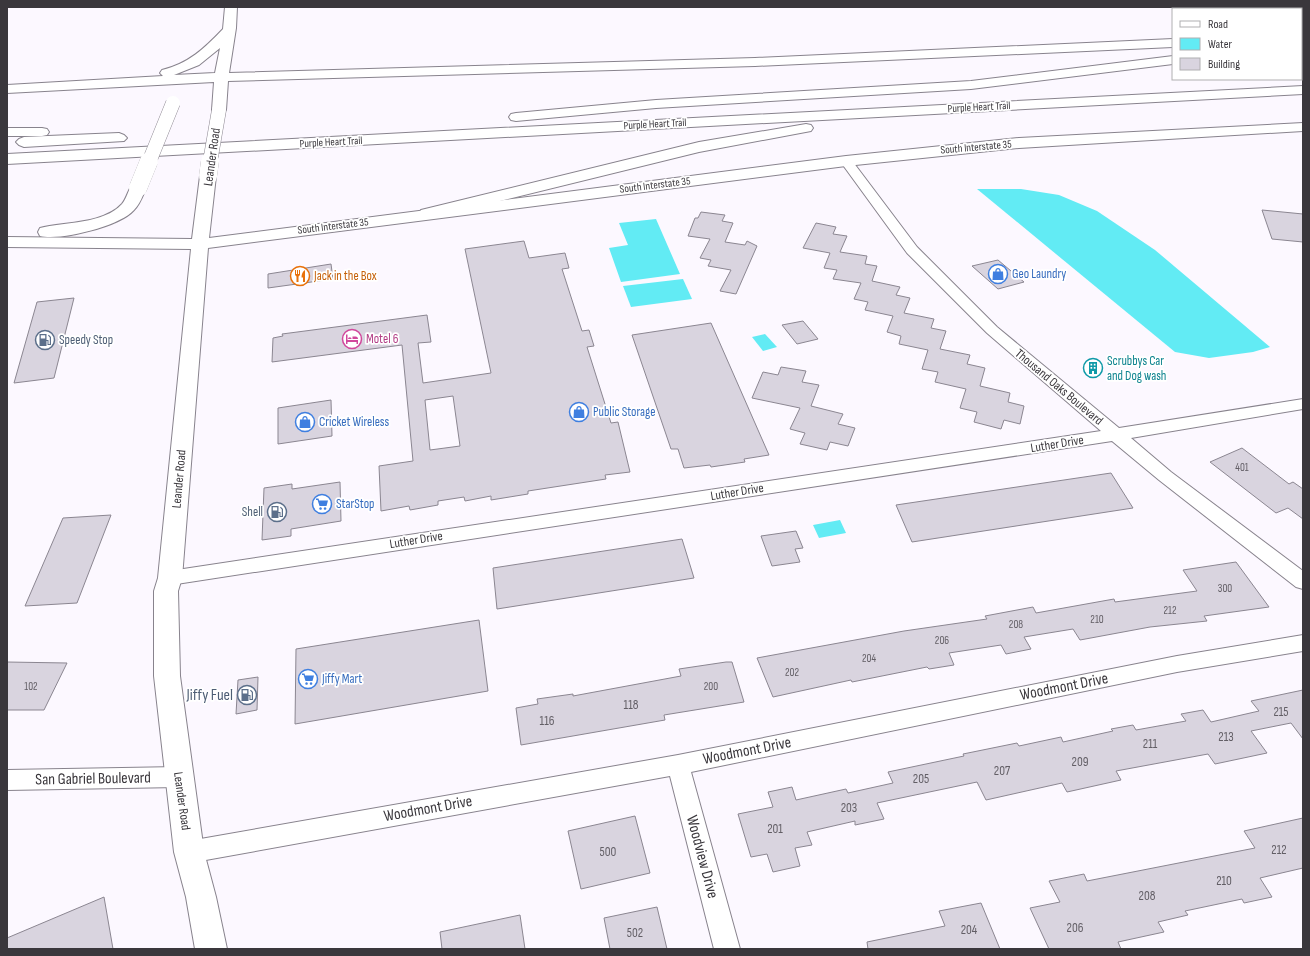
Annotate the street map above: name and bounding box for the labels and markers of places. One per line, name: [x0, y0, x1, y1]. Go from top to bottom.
shop icon: Geo Laundry: [987, 263, 1009, 285]
restaurant icon: Jack in the Box: [289, 265, 311, 287]
place label: Geo Laundry: [1012, 266, 1066, 282]
place label: Jack in the Box: [313, 268, 377, 284]
hotel icon: Motel 6: [341, 328, 363, 350]
fuel station icon: Speedy Stop: [34, 329, 56, 351]
place label: Motel 6: [366, 331, 399, 347]
place label: Speedy Stop: [59, 332, 113, 348]
place label: Scrubbys Car and Dog wash: [1107, 353, 1166, 384]
building icon: Scrubbys Car and Dog wash: [1082, 357, 1104, 379]
shop icon: Public Storage: [568, 401, 590, 423]
place label: Public Storage: [593, 404, 655, 420]
shop icon: Cricket Wireless: [294, 411, 316, 433]
place label: Cricket Wireless: [319, 414, 389, 430]
supermarket icon: StarStop: [311, 493, 333, 515]
place label: StarStop: [336, 496, 374, 512]
fuel station icon: Shell: [266, 501, 288, 523]
place label: Shell: [242, 504, 263, 520]
supermarket icon: Jiffy Mart: [297, 668, 319, 690]
place label: Jiffy Mart: [321, 671, 362, 687]
fuel station icon: Jiffy Fuel: [236, 684, 258, 706]
place label: Jiffy Fuel: [186, 686, 233, 705]

